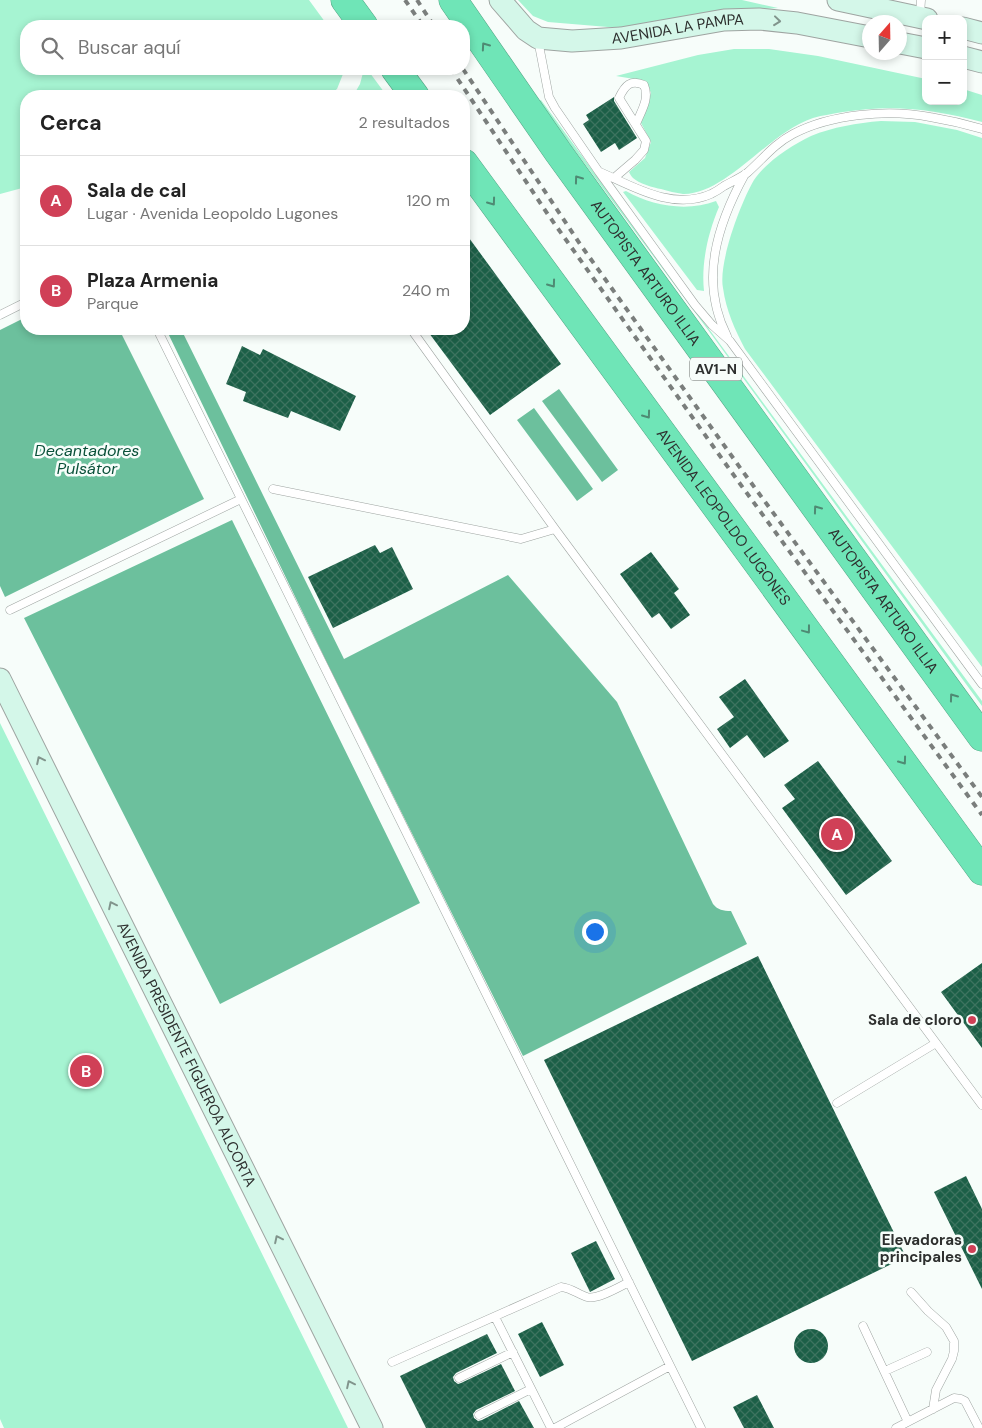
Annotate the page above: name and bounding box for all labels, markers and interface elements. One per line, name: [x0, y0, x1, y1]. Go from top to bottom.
street label: AVENIDA LA PAMPA: [611, 9, 744, 49]
one-way arrow: [773, 15, 781, 26]
north arrow: [862, 15, 907, 60]
map controls: [922, 15, 967, 105]
button: +: [922, 15, 967, 60]
search box: [20, 20, 470, 75]
icon: search: [38, 34, 66, 62]
text: Buscar aquí: [78, 35, 181, 60]
one-way arrow: [482, 42, 491, 52]
button: −: [922, 60, 967, 105]
text: Cerca: [40, 109, 102, 137]
text: 2 resultados: [359, 112, 450, 133]
one-way arrow: [575, 175, 584, 185]
text: Sala de cal: [87, 178, 186, 203]
text: A: [50, 190, 62, 211]
text: 120 m: [406, 190, 450, 211]
street label: AUTOPISTA ARTURO ILLIA: [586, 196, 705, 350]
one-way arrow: [486, 197, 496, 206]
text: Lugar · Avenida Leopoldo Lugones: [87, 203, 338, 224]
text: Plaza Armenia: [87, 268, 218, 293]
one-way arrow: [546, 278, 554, 287]
text: B: [51, 280, 61, 301]
text: 240 m: [402, 280, 450, 301]
text: Parque: [87, 293, 139, 314]
road number: AV1-N: [690, 358, 742, 380]
one-way arrow: [642, 409, 650, 418]
street label: AVENIDA LEOPOLDO LUGONES: [652, 425, 795, 610]
water label: Decantadores Pulsátor: [35, 440, 139, 479]
one-way arrow: [814, 505, 823, 515]
street label: AUTOPISTA ARTURO ILLIA: [824, 524, 943, 678]
one-way arrow: [801, 624, 810, 634]
one-way arrow: [951, 694, 959, 703]
one-way arrow: [897, 755, 906, 765]
one-way arrow: [36, 756, 46, 765]
pin: A: [821, 815, 853, 853]
one-way arrow: [108, 901, 118, 910]
street label: AVENIDA PRESIDENTE FIGUEROA ALCORTA: [112, 918, 261, 1190]
your location: [582, 919, 608, 945]
place label: Sala de cloro: [868, 1010, 962, 1030]
marker: Sala de cloro: [966, 1014, 978, 1026]
pin: B: [70, 1052, 102, 1090]
place label: Elevadoras principales: [880, 1230, 962, 1267]
one-way arrow: [274, 1235, 284, 1244]
marker: Elevadoras principales: [966, 1243, 978, 1255]
one-way arrow: [347, 1381, 357, 1390]

